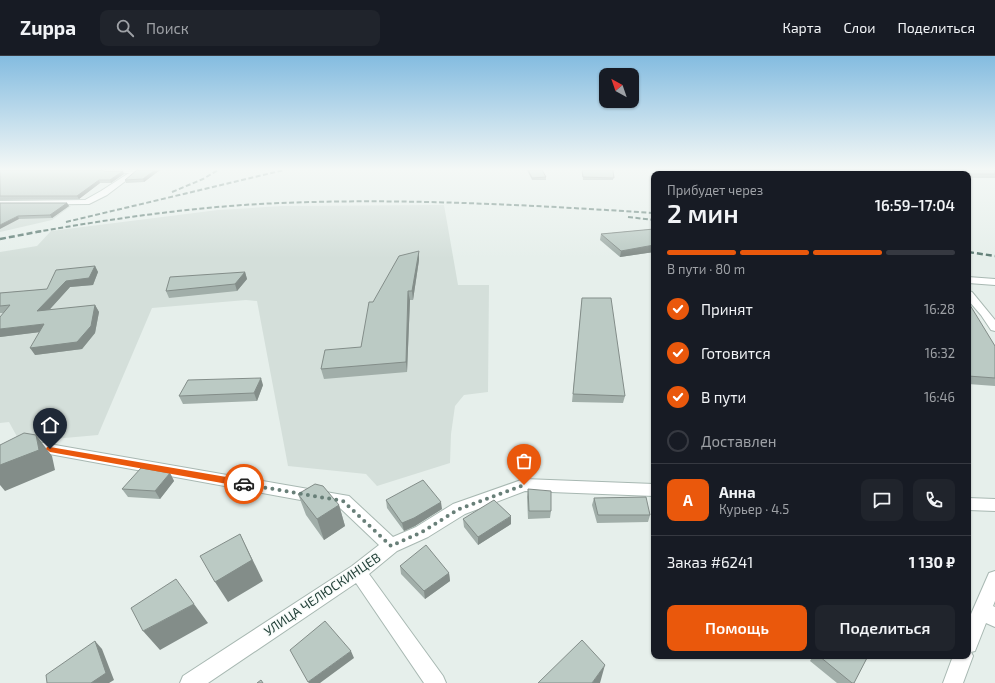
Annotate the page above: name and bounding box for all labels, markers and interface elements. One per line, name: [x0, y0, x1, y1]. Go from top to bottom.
search box: [100, 10, 380, 46]
text: Zuppa: [20, 16, 76, 39]
icon: search: [114, 17, 136, 39]
text: Поиск: [146, 19, 189, 37]
text: Карта: [782, 19, 821, 36]
text: Слои: [843, 19, 875, 36]
text: Поделиться: [897, 19, 975, 36]
north arrow: [599, 68, 639, 108]
map controls: [599, 68, 639, 108]
text: Прибудет через: [667, 182, 763, 198]
text: 16:59–17:04: [875, 196, 955, 214]
text: 2 мин: [667, 197, 739, 228]
text: В пути · 80 m: [667, 261, 745, 277]
icon: check: [667, 298, 689, 320]
text: Принят: [701, 300, 753, 318]
text: 16:28: [924, 301, 955, 317]
icon: check: [667, 342, 689, 364]
text: Готовится: [701, 344, 771, 362]
text: 16:32: [925, 345, 955, 361]
icon: check: [667, 386, 689, 408]
text: В пути: [701, 388, 746, 406]
text: 16:46: [924, 389, 955, 405]
pin: [33, 408, 67, 449]
icon: home: [39, 414, 61, 436]
text: Доставлен: [701, 432, 777, 450]
pin: [507, 444, 541, 485]
icon: bag: [513, 450, 535, 472]
courier: [224, 464, 264, 504]
icon: car: [233, 473, 255, 495]
button: chat: [861, 479, 903, 521]
button: phone: [913, 479, 955, 521]
text: Анна: [719, 483, 756, 501]
text: А: [683, 491, 693, 509]
text: Курьер · 4.5: [719, 501, 789, 517]
street label: УЛИЦА ЧЕЛЮСКИНЦЕВ: [261, 549, 383, 639]
text: Заказ #6241: [667, 553, 753, 571]
text: 1 130 ₽: [909, 553, 955, 571]
button: Помощь: [667, 605, 807, 651]
button: Поделиться: [815, 605, 955, 651]

